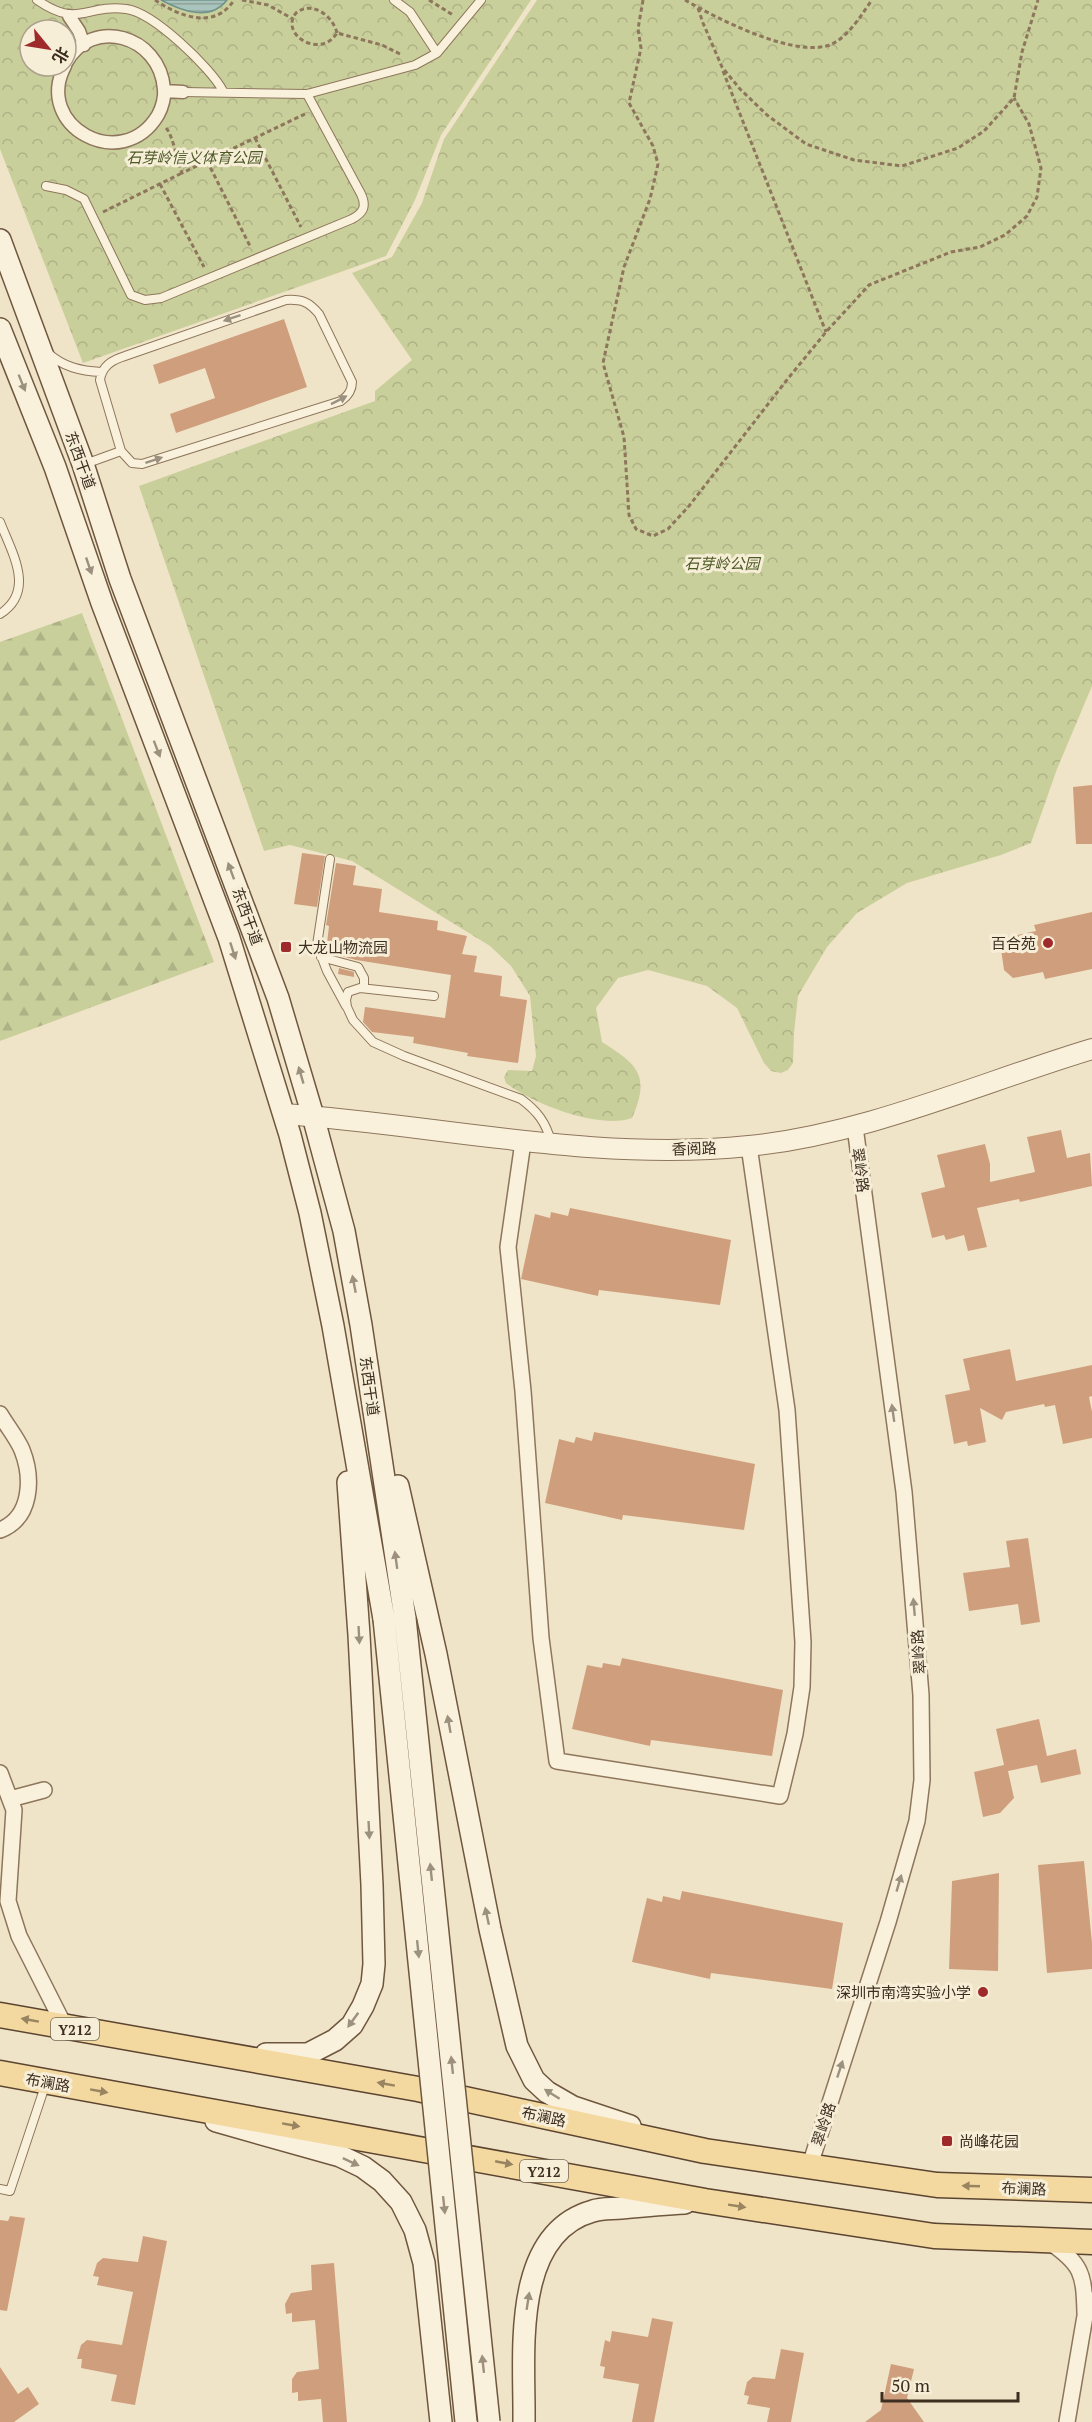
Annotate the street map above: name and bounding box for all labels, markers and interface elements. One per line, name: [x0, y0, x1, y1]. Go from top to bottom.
north arrow: [18, 18, 78, 78]
text: 北: [47, 43, 75, 68]
park label: 石芽岭信义体育公园: [126, 147, 263, 167]
one-way arrow: [223, 314, 241, 324]
one-way arrow: [17, 374, 27, 392]
one-way arrow: [330, 395, 348, 405]
street label: 东西干道: [61, 428, 101, 492]
one-way arrow: [145, 455, 163, 464]
park label: 石芽岭公园: [684, 553, 761, 573]
one-way arrow: [85, 557, 95, 575]
one-way arrow: [152, 740, 162, 758]
one-way arrow: [226, 862, 235, 880]
street label: 东西干道: [228, 884, 268, 948]
place label: 百合苑: [991, 933, 1036, 953]
marker: 百合苑: [1041, 936, 1055, 950]
place label: 大龙山物流园: [298, 937, 388, 957]
marker: 大龙山物流园: [279, 940, 293, 954]
one-way arrow: [229, 942, 238, 960]
one-way arrow: [296, 1066, 305, 1084]
street label: 香阅路: [671, 1137, 717, 1159]
street label: 翠岭路: [848, 1146, 874, 1194]
one-way arrow: [349, 1275, 358, 1294]
street label: 东西干道: [356, 1355, 384, 1417]
one-way arrow: [889, 1404, 898, 1423]
one-way arrow: [391, 1550, 400, 1569]
one-way arrow: [909, 1598, 919, 1617]
one-way arrow: [354, 1626, 364, 1645]
street label: 翠岭路: [906, 1629, 930, 1675]
one-way arrow: [444, 1715, 453, 1734]
one-way arrow: [365, 1821, 374, 1840]
one-way arrow: [426, 1862, 436, 1881]
one-way arrow: [895, 1874, 904, 1892]
one-way arrow: [482, 1906, 491, 1925]
one-way arrow: [413, 1939, 422, 1958]
place label: 深圳市南湾实验小学: [836, 1982, 971, 2002]
marker: 深圳市南湾实验小学: [976, 1985, 990, 1999]
one-way arrow: [348, 2013, 360, 2028]
one-way arrow: [20, 2015, 39, 2024]
road number: Y212: [51, 2018, 99, 2040]
one-way arrow: [447, 2056, 457, 2075]
one-way arrow: [836, 2060, 846, 2078]
street label: 布澜路: [24, 2068, 72, 2096]
one-way arrow: [376, 2079, 395, 2088]
one-way arrow: [90, 2087, 109, 2096]
one-way arrow: [544, 2089, 560, 2100]
street label: 翠岭路: [807, 2100, 839, 2148]
street label: 布澜路: [520, 2102, 568, 2130]
one-way arrow: [282, 2121, 301, 2130]
place label: 尚峰花园: [959, 2131, 1019, 2151]
marker: 尚峰花园: [940, 2134, 954, 2148]
one-way arrow: [343, 2157, 360, 2166]
one-way arrow: [494, 2159, 513, 2168]
road number: Y212: [520, 2160, 568, 2182]
street label: 布澜路: [1001, 2177, 1047, 2199]
one-way arrow: [961, 2182, 980, 2191]
one-way arrow: [439, 2196, 449, 2215]
one-way arrow: [727, 2201, 746, 2210]
one-way arrow: [523, 2291, 532, 2310]
one-way arrow: [478, 2354, 488, 2373]
scale bar: [882, 2365, 1018, 2403]
text: 50 m: [891, 2373, 931, 2397]

